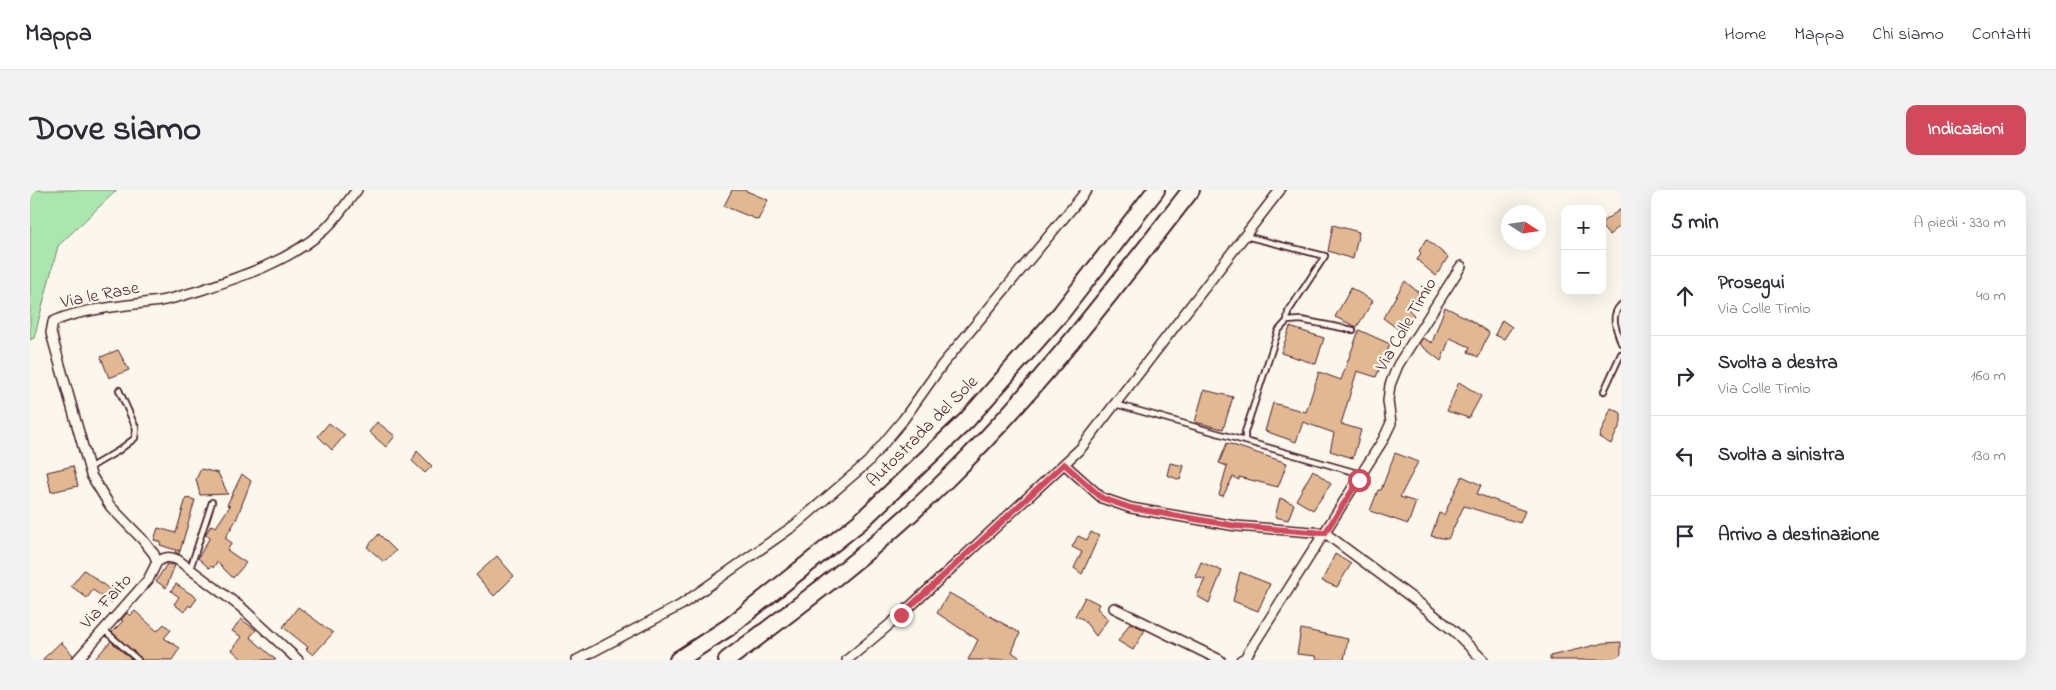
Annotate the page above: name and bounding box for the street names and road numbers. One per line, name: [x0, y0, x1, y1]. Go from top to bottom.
street label: Via Colle Timio: [1369, 273, 1444, 378]
street label: Via le Rase: [58, 275, 142, 317]
street label: Autostrada del Sole: [861, 370, 985, 494]
street label: Via Faito: [74, 568, 139, 636]

